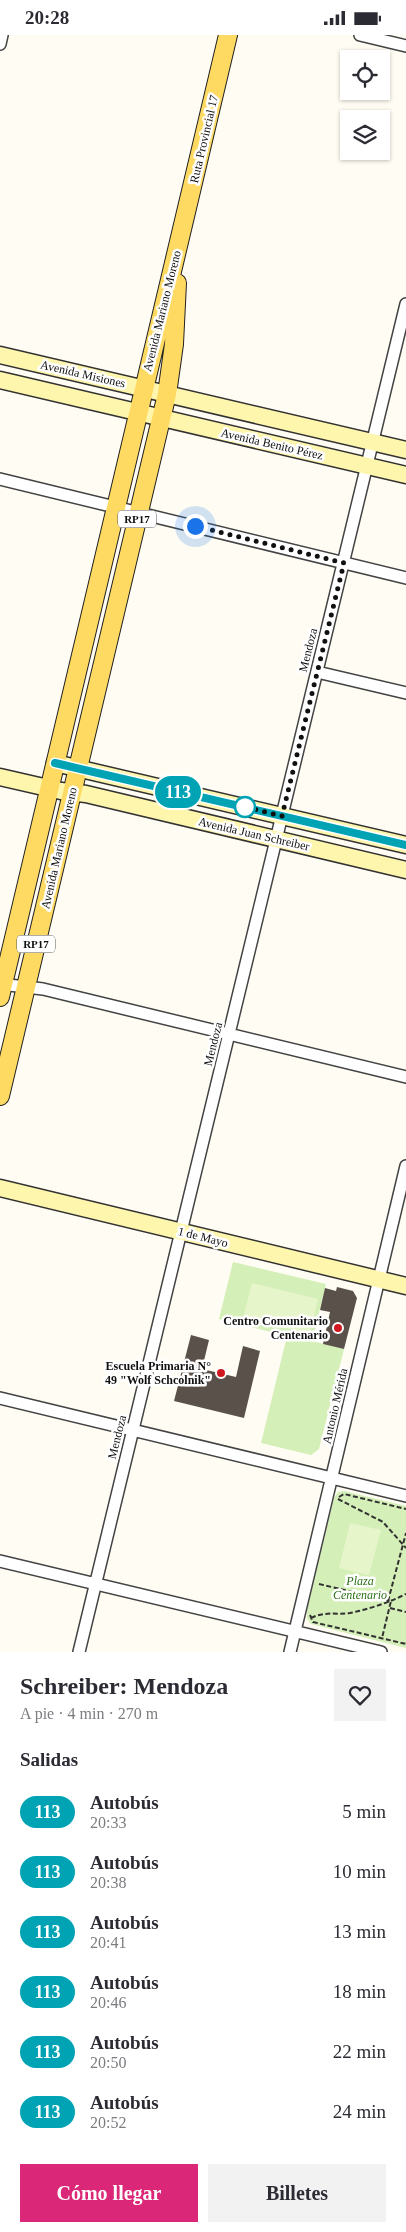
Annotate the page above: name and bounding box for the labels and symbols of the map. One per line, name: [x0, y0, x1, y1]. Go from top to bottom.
street label: Ruta Provincial 17: [187, 94, 221, 184]
street label: Avenida Mariano Moreno: [140, 249, 184, 373]
street label: Avenida Misiones: [39, 357, 127, 391]
street label: Avenida Benito Pérez: [220, 425, 324, 463]
road number: RP17: [118, 511, 156, 527]
your location: [183, 514, 208, 539]
street label: Mendoza: [296, 626, 320, 673]
line badge: 113: [149, 776, 207, 808]
street label: Avenida Mariano Moreno: [38, 786, 80, 910]
unlabelled marker: [234, 796, 256, 818]
street label: Avenida Juan Schreiber: [197, 814, 311, 854]
road number: RP17: [17, 936, 55, 953]
street label: Mendoza: [201, 1020, 225, 1067]
street label: 1 de Mayo: [176, 1224, 230, 1250]
place label: Centro Comunitario Centenario: [223, 1314, 328, 1342]
marker: Centro Comunitario Centenario: [332, 1322, 344, 1334]
place label: Escuela Primaria N° 49 "Wolf Schcolnik": [105, 1359, 211, 1387]
street label: Antonio Mérida: [320, 1366, 351, 1445]
marker: Escuela Primaria N° 49 "Wolf Schcolnik": [215, 1367, 227, 1379]
street label: Mendoza: [105, 1413, 129, 1460]
park label: Plaza Centenario: [333, 1574, 387, 1602]

